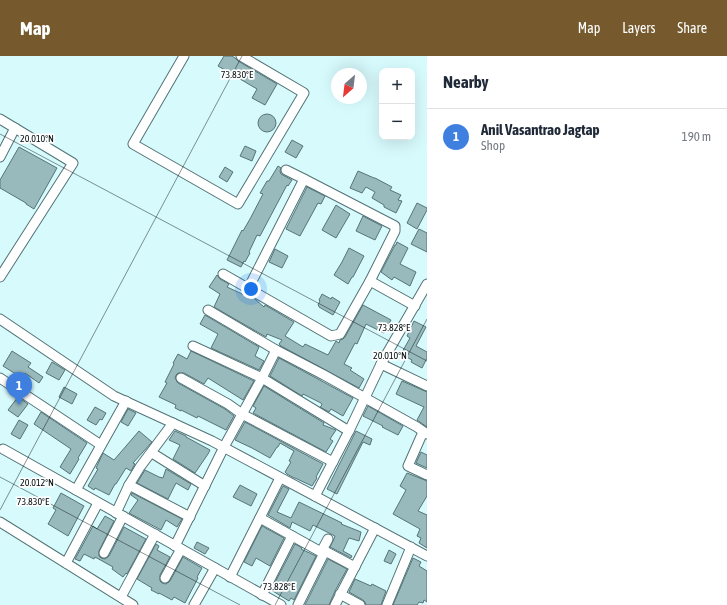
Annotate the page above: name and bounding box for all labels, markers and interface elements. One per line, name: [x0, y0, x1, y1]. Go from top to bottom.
text: Map: [20, 17, 51, 39]
text: Map: [578, 20, 600, 36]
text: Layers: [622, 20, 655, 36]
text: Share: [677, 20, 707, 36]
north arrow: [331, 68, 367, 104]
map controls: [379, 68, 415, 140]
button: +: [379, 68, 415, 104]
text: 73.830°E: [221, 69, 254, 80]
text: Nearby: [443, 72, 489, 92]
button: −: [379, 104, 415, 140]
text: Anil Vasantrao Jagtap: [481, 121, 600, 138]
text: 1: [453, 129, 459, 144]
text: 190 m: [682, 129, 711, 144]
text: 20.010°N: [20, 133, 54, 144]
text: Shop: [481, 138, 505, 153]
your location: [241, 279, 261, 299]
text: 73.828°E: [378, 322, 411, 333]
text: 20.010°N: [373, 350, 407, 361]
pin: 1: [6, 372, 32, 405]
text: 20.012°N: [20, 477, 54, 488]
text: 73.830°E: [17, 496, 50, 507]
text: 73.828°E: [263, 581, 296, 592]

